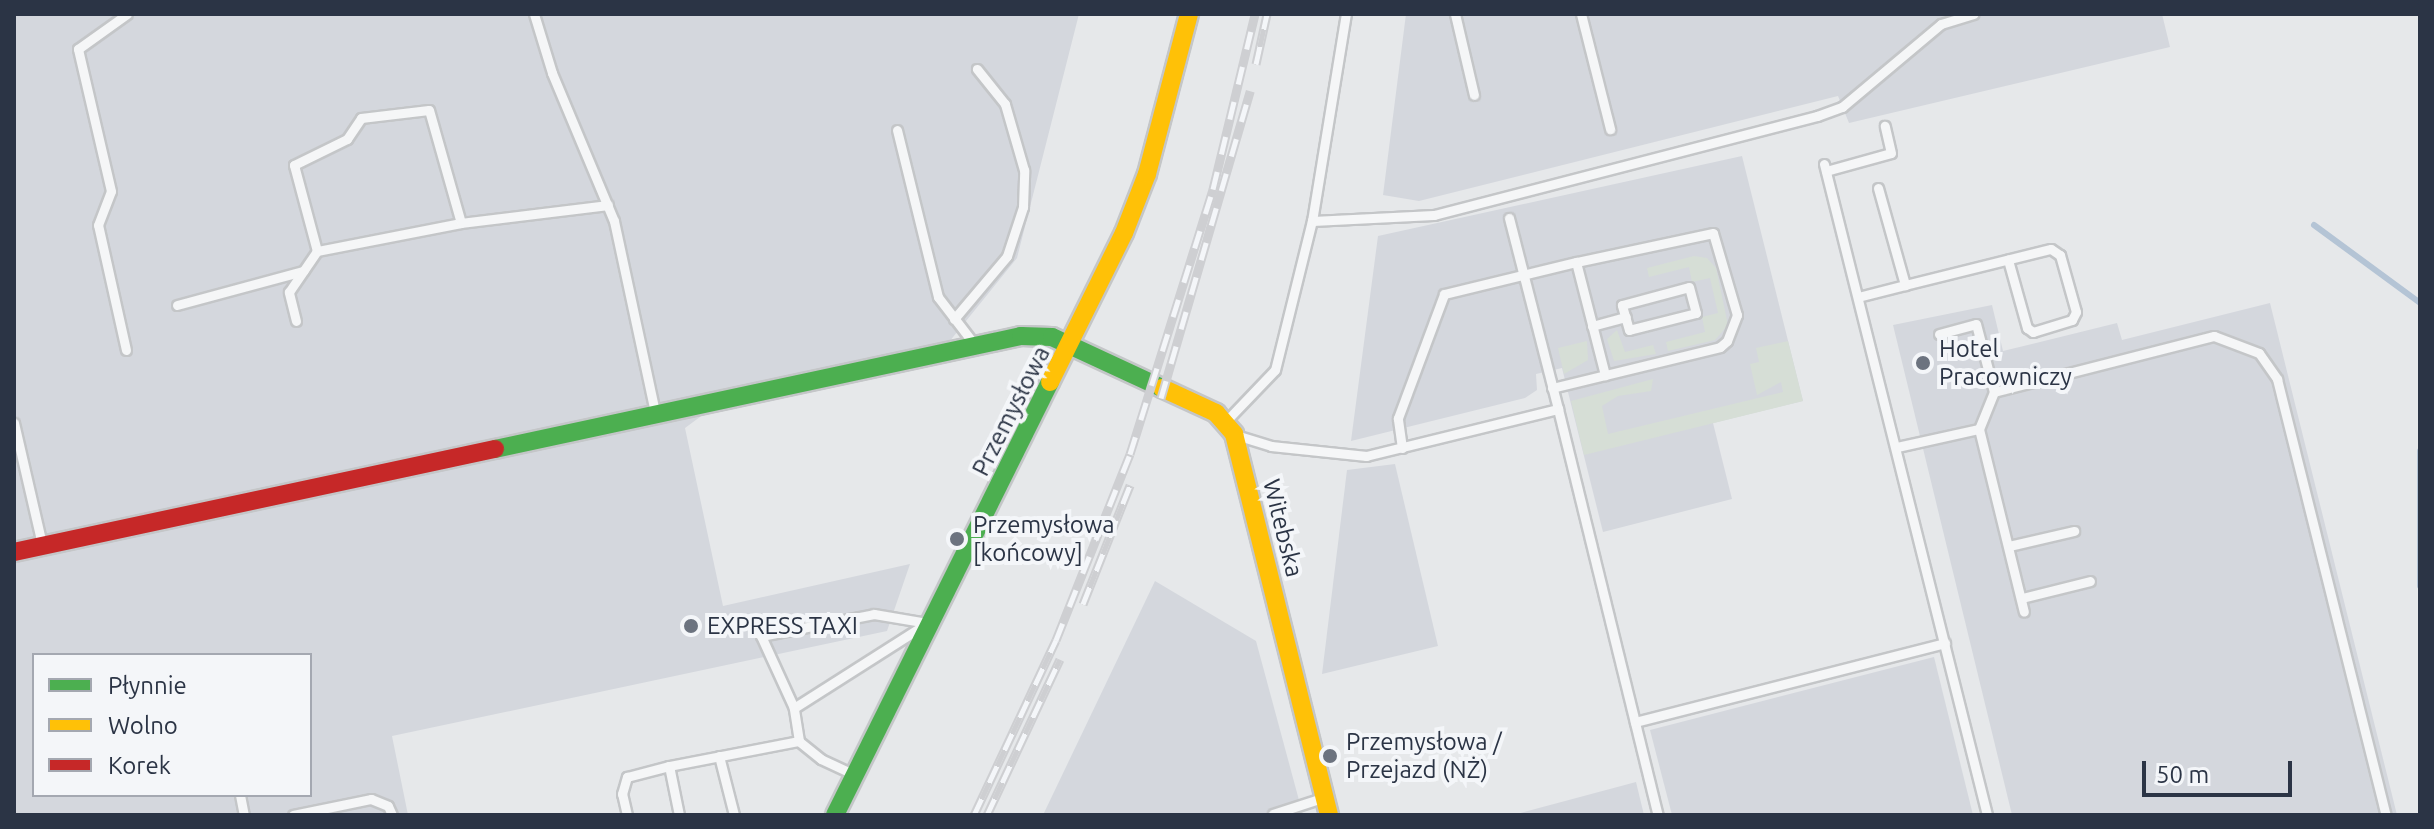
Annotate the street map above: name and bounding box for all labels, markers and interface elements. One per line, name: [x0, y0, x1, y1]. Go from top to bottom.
place label: Hotel Pracowniczy: [1939, 335, 2072, 391]
street label: Przemysłowa: [966, 341, 1056, 481]
marker: Hotel Pracowniczy: [1914, 354, 1932, 372]
street label: Witebska: [1257, 476, 1309, 580]
place label: Przemysłowa [końcowy]: [973, 511, 1115, 567]
marker: Przemysłowa [końcowy]: [948, 530, 966, 548]
place label: EXPRESS TAXI: [707, 612, 858, 640]
marker: EXPRESS TAXI: [682, 617, 700, 635]
legend: [32, 653, 312, 797]
text: Płynnie: [108, 672, 187, 699]
text: Wolno: [108, 712, 178, 739]
place label: Przemysłowa / Przejazd (NŻ): [1346, 728, 1502, 784]
scale bar: [2146, 745, 2296, 795]
marker: Przemysłowa / Przejazd (NŻ): [1321, 747, 1339, 765]
text: Korek: [108, 752, 171, 779]
text: 50 m: [2156, 761, 2209, 788]

